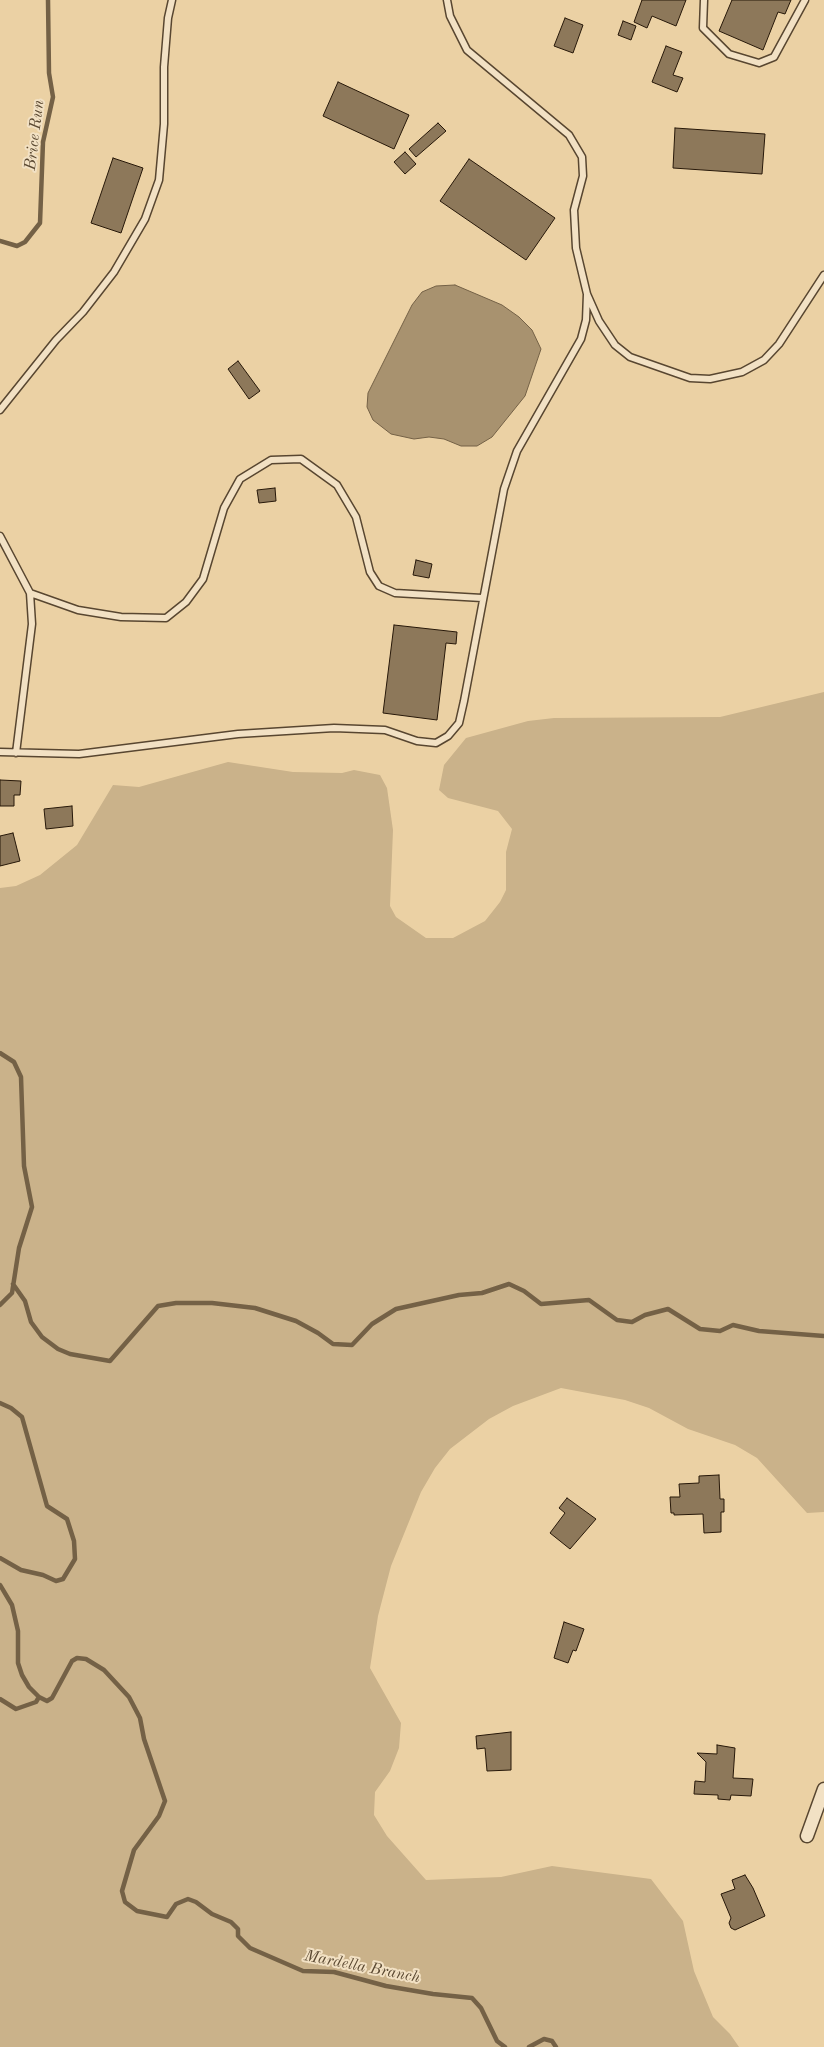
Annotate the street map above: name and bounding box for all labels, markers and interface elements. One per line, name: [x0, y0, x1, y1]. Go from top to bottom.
water label: Brice Run: [21, 99, 49, 171]
water label: Mardella Branch: [302, 1946, 422, 1988]

